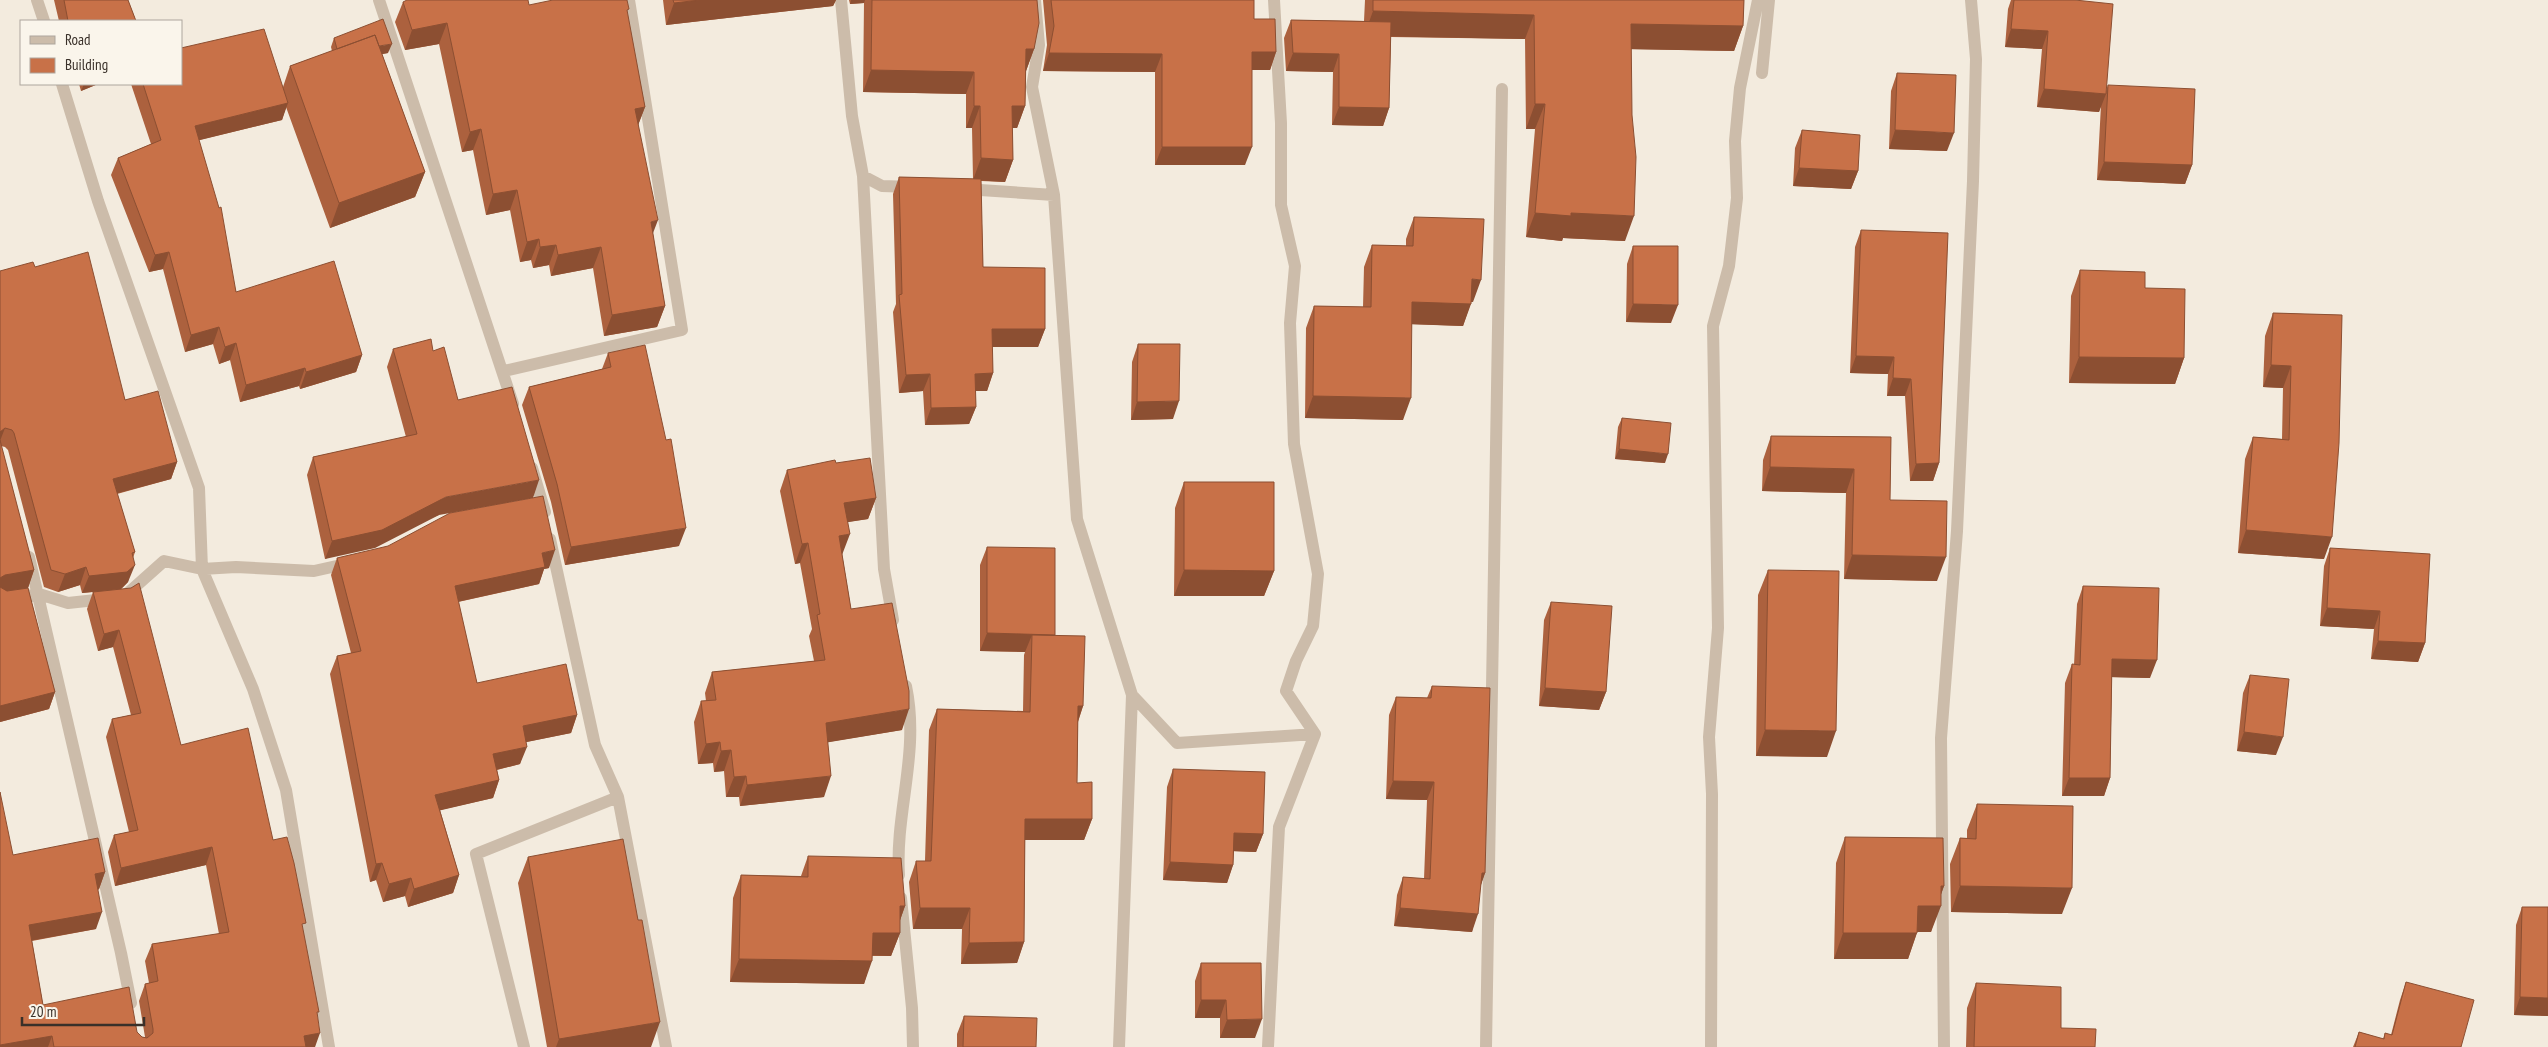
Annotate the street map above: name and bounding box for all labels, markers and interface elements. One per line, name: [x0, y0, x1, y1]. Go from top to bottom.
legend: [20, 20, 182, 85]
text: Road: [65, 30, 91, 49]
text: Building: [65, 55, 108, 74]
scale bar: [22, 994, 145, 1026]
text: 20 m: [30, 1002, 56, 1021]

